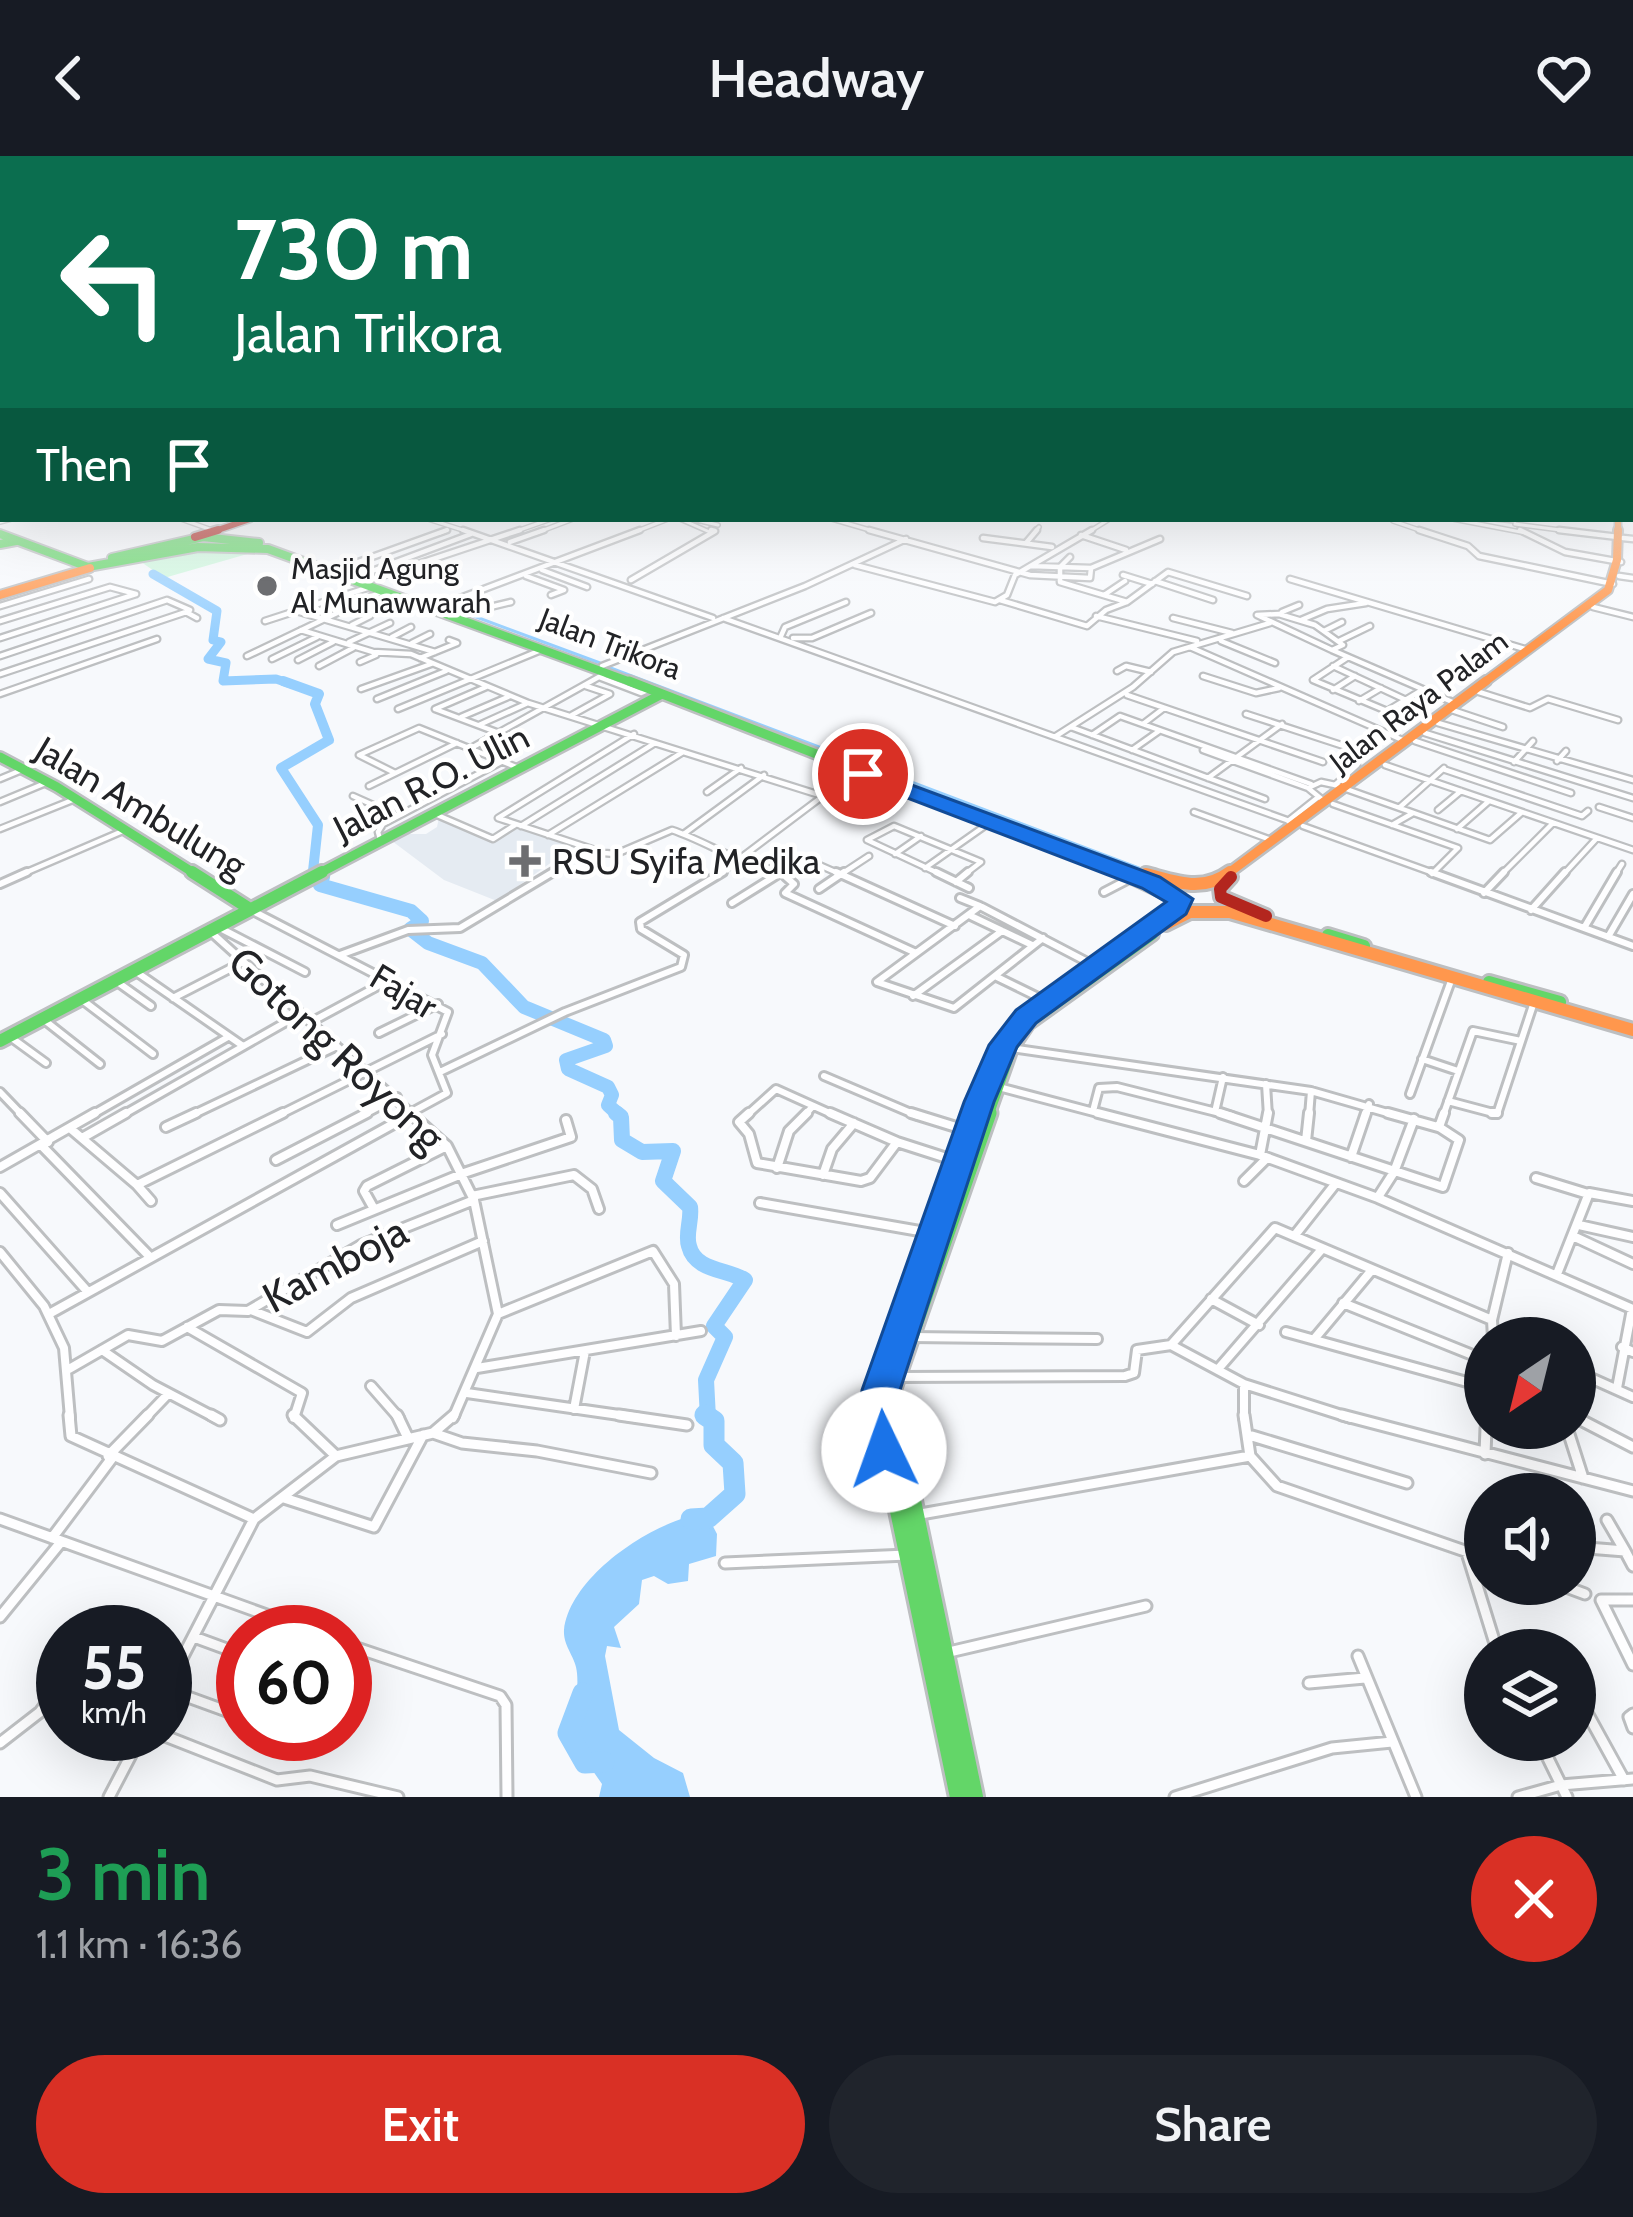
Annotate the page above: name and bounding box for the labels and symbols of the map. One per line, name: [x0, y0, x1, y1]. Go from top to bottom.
place label: Masjid Agung Al Munawwarah: [291, 550, 491, 621]
marker: Masjid Agung Al Munawwarah: [254, 573, 280, 599]
street label: Jalan Trikora: [533, 599, 687, 688]
street label: Jalan Raya Palam: [1321, 623, 1515, 781]
street label: Jalan R.O. Ulin: [325, 714, 536, 851]
pin: [812, 723, 914, 825]
street label: Jalan Ambulung: [27, 726, 255, 888]
place label: RSU Syifa Medika: [552, 839, 820, 883]
marker: RSU Syifa Medika: [509, 845, 541, 877]
street label: Gotong Royong: [218, 935, 457, 1163]
street label: Fajar: [363, 954, 446, 1028]
street label: Kamboja: [254, 1204, 416, 1324]
north arrow: [1464, 1317, 1596, 1449]
position arrow: [821, 1387, 947, 1513]
speed limit sign: 60: [216, 1605, 372, 1761]

